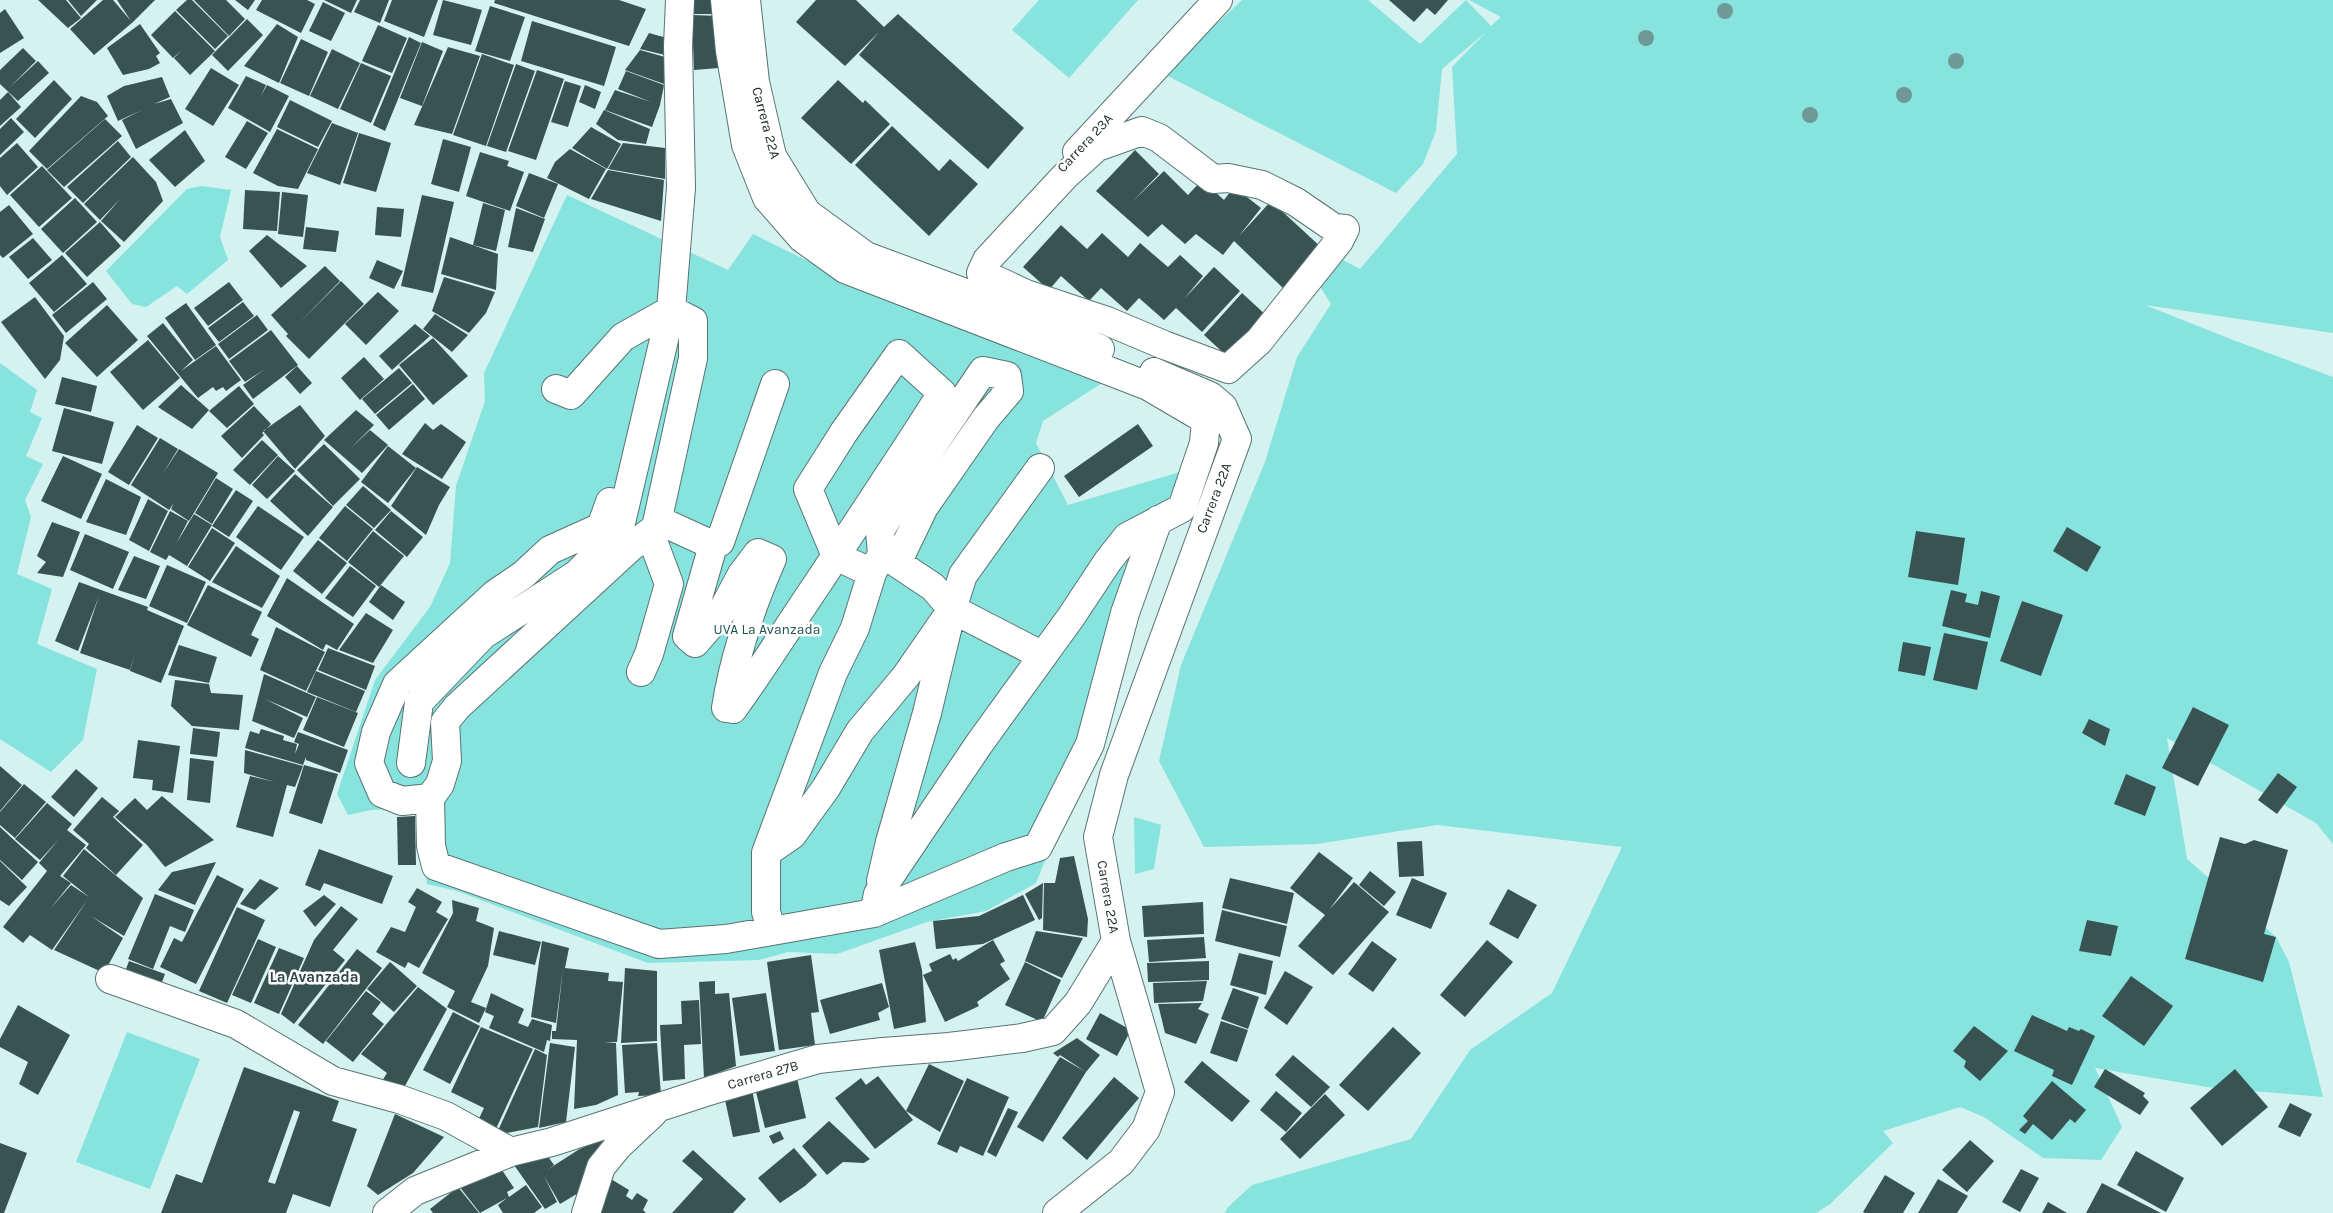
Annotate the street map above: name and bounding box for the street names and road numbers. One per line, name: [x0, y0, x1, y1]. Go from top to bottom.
street label: Carrera 22A: [748, 85, 784, 161]
street label: Carrera 23A: [1054, 110, 1116, 176]
street label: Carrera 22A: [1193, 460, 1235, 536]
street label: Carrera 22A: [1093, 859, 1123, 935]
street label: Carrera 27B: [726, 1057, 800, 1093]

